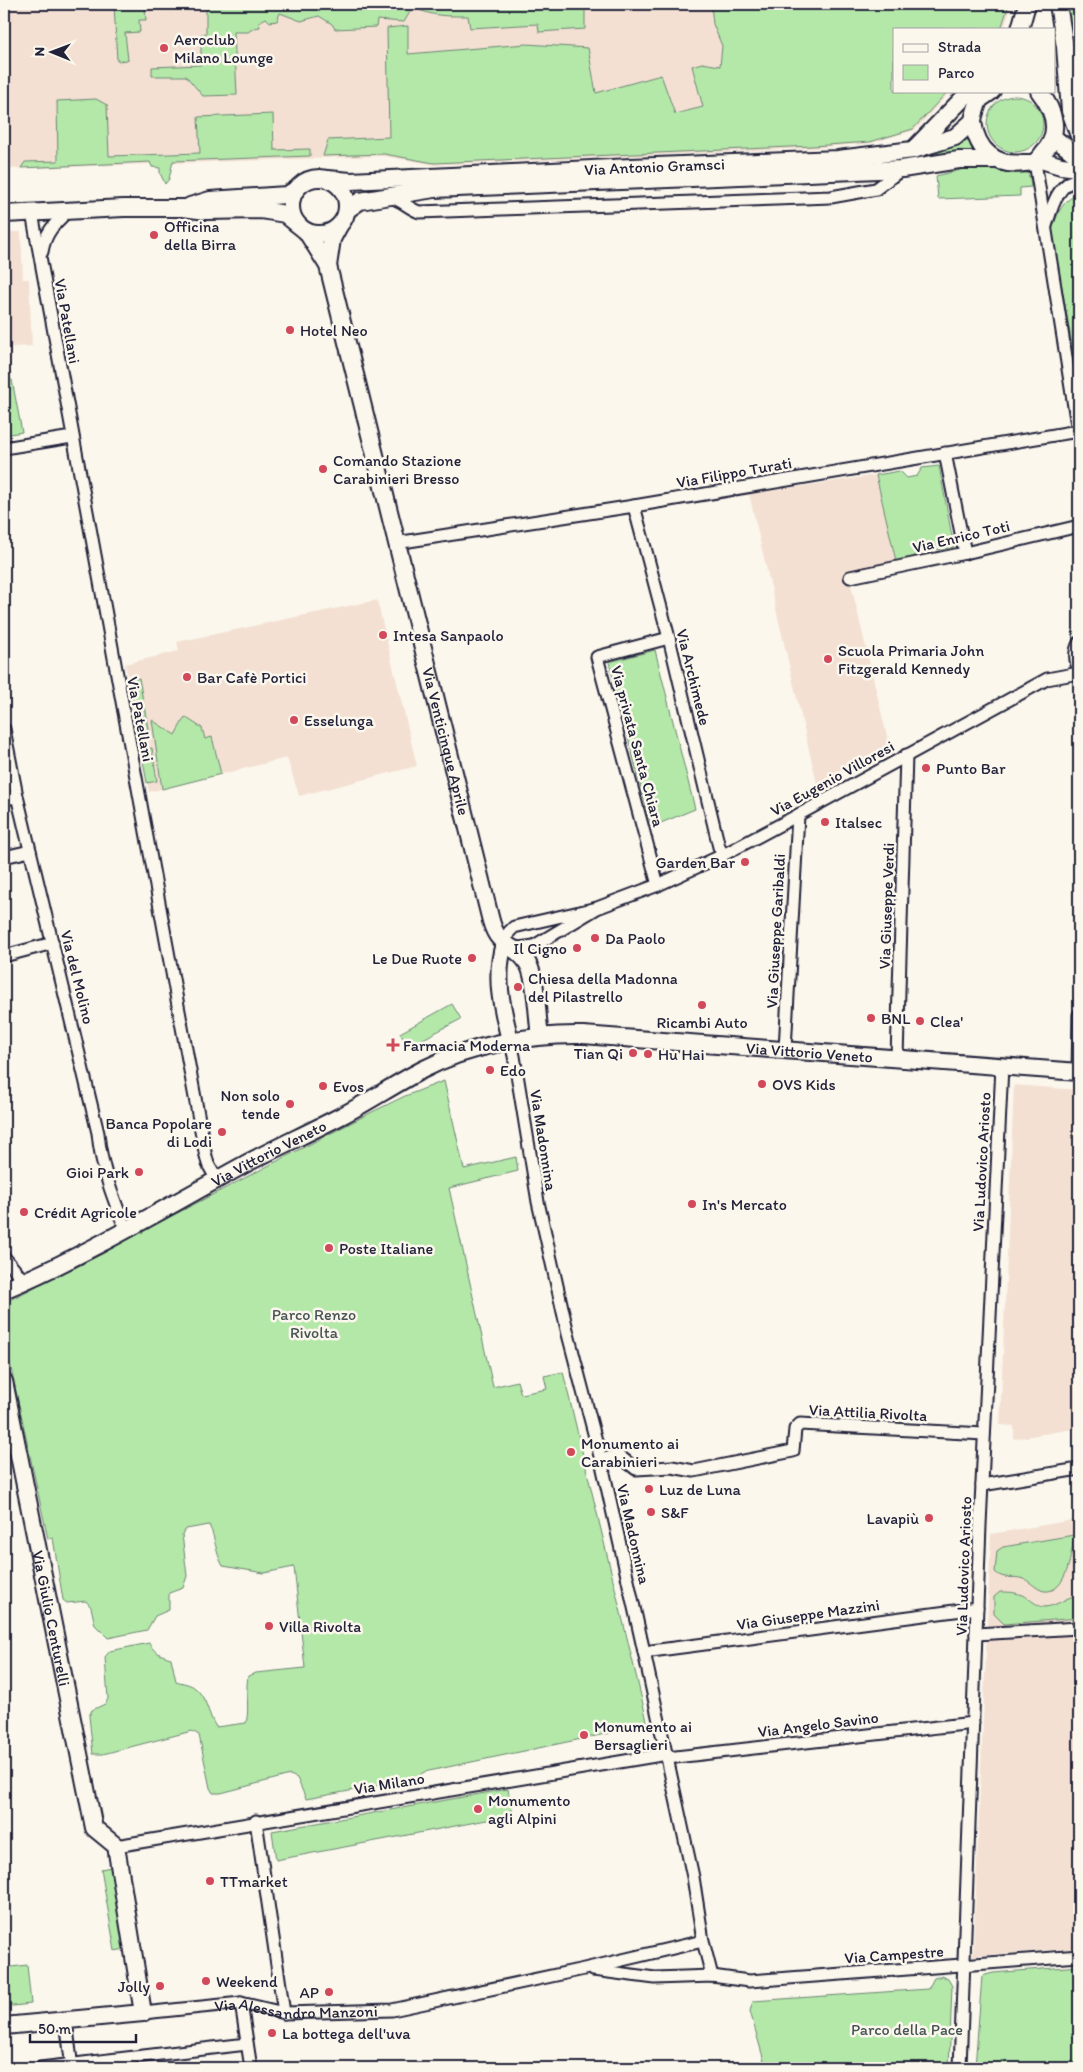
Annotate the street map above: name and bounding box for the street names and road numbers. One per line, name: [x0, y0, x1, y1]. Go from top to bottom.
street label: Via Antonio Gramsci: [584, 154, 725, 179]
street label: Via Patellani: [51, 277, 84, 365]
street label: Via Filippo Turati: [675, 453, 793, 492]
street label: Via Enrico Toti: [911, 516, 1012, 557]
street label: Via Archimede: [672, 627, 715, 727]
street label: Via privata Santa Chiara: [607, 663, 668, 829]
street label: Via Venticinque Aprile: [418, 665, 473, 818]
street label: Via Patellani: [123, 675, 158, 763]
street label: Via Eugenio Villoresi: [767, 737, 897, 820]
street label: Via Giuseppe Verdi: [875, 842, 898, 970]
street label: Via Giuseppe Garibaldi: [762, 853, 789, 1009]
street label: Via del Molino: [57, 928, 98, 1026]
street label: Via Vittorio Veneto: [745, 1038, 874, 1067]
street label: Via Madonnina: [526, 1088, 561, 1193]
street label: Via Ludovico Ariosto: [968, 1092, 995, 1232]
street label: Via Vittorio Veneto: [208, 1116, 330, 1191]
street label: Via Attilia Rivolta: [808, 1400, 928, 1425]
street label: Via Madonnina: [613, 1482, 654, 1587]
street label: Via Ludovico Ariosto: [952, 1496, 975, 1636]
street label: Via Giulio Centurelli: [28, 1549, 74, 1688]
street label: Via Giuseppe Mazzini: [735, 1595, 881, 1634]
street label: Via Angelo Savino: [757, 1708, 880, 1741]
street label: Via Milano: [352, 1769, 426, 1798]
street label: Via Campestre: [844, 1942, 944, 1967]
street label: Via Alessandro Manzoni: [213, 1994, 378, 2023]

